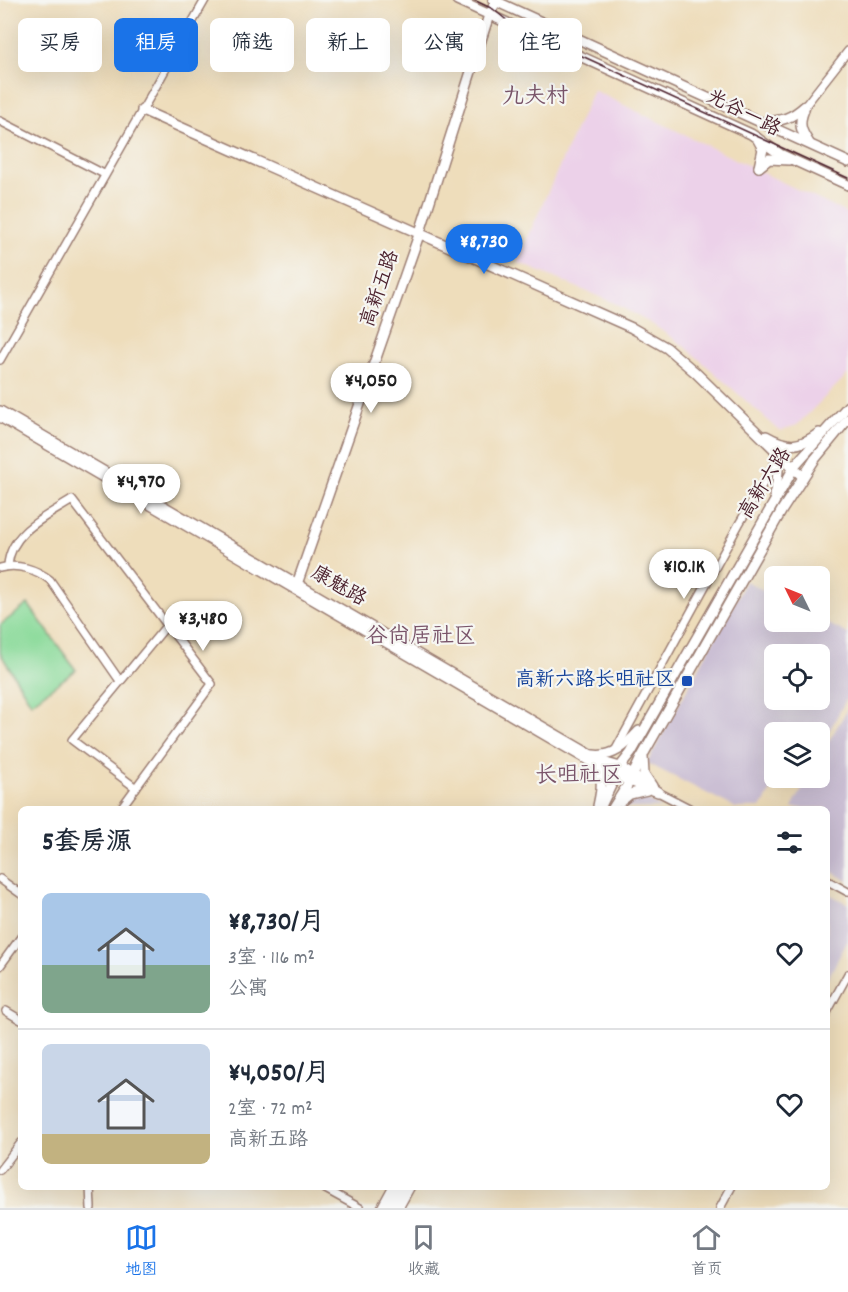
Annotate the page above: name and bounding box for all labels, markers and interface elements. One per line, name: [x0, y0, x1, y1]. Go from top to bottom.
chip: 买房: [18, 18, 102, 72]
chip: 租房: [114, 18, 198, 72]
chip: 筛选: [210, 18, 294, 72]
chip: 新上: [306, 18, 390, 72]
chip: 公寓: [402, 18, 486, 72]
chip: 住宅: [498, 18, 582, 72]
district label: 九夫村: [502, 82, 568, 113]
street label: 光谷一路: [701, 83, 786, 145]
pin: ¥8,730: [435, 224, 533, 275]
text: ¥8,730: [460, 229, 508, 257]
street label: 高新五路: [355, 246, 408, 331]
pin: ¥4,050: [322, 363, 420, 414]
text: ¥4,050: [345, 368, 397, 396]
street label: 高新六路: [733, 442, 800, 525]
pin: ¥4,970: [92, 464, 190, 515]
text: ¥4,970: [116, 469, 166, 497]
pin: ¥10.1K: [635, 549, 733, 600]
text: ¥10.1K: [663, 554, 705, 582]
street label: 康魅路: [305, 560, 372, 615]
north arrow: [764, 566, 830, 632]
map controls: [764, 566, 830, 788]
pin: ¥3,480: [154, 601, 252, 652]
text: ¥3,480: [178, 606, 228, 634]
district label: 谷尚居社区: [366, 622, 476, 653]
button: locate: [764, 644, 830, 710]
place label: 高新六路长咀社区: [515, 667, 675, 695]
marker: 高新六路长咀社区: [680, 674, 694, 688]
button: layers: [764, 722, 830, 788]
district label: 长咀社区: [535, 761, 623, 792]
text: 5套房源: [42, 825, 132, 862]
icon: filters: [773, 826, 806, 859]
text: ¥8,730/月: [228, 905, 325, 942]
icon: home: [90, 917, 162, 989]
icon: heart: [773, 937, 806, 970]
text: 3室 · 116 m²: [228, 945, 315, 973]
text: 公寓: [228, 976, 268, 1004]
text: ¥4,050/月: [228, 1056, 330, 1093]
icon: home: [90, 1068, 162, 1140]
icon: heart: [773, 1088, 806, 1121]
text: 2室 · 72 m²: [228, 1096, 312, 1124]
text: 高新五路: [228, 1127, 308, 1155]
tab: 地图: [125, 1221, 158, 1282]
tab: 收藏: [407, 1221, 440, 1282]
tab: 首页: [690, 1221, 723, 1282]

